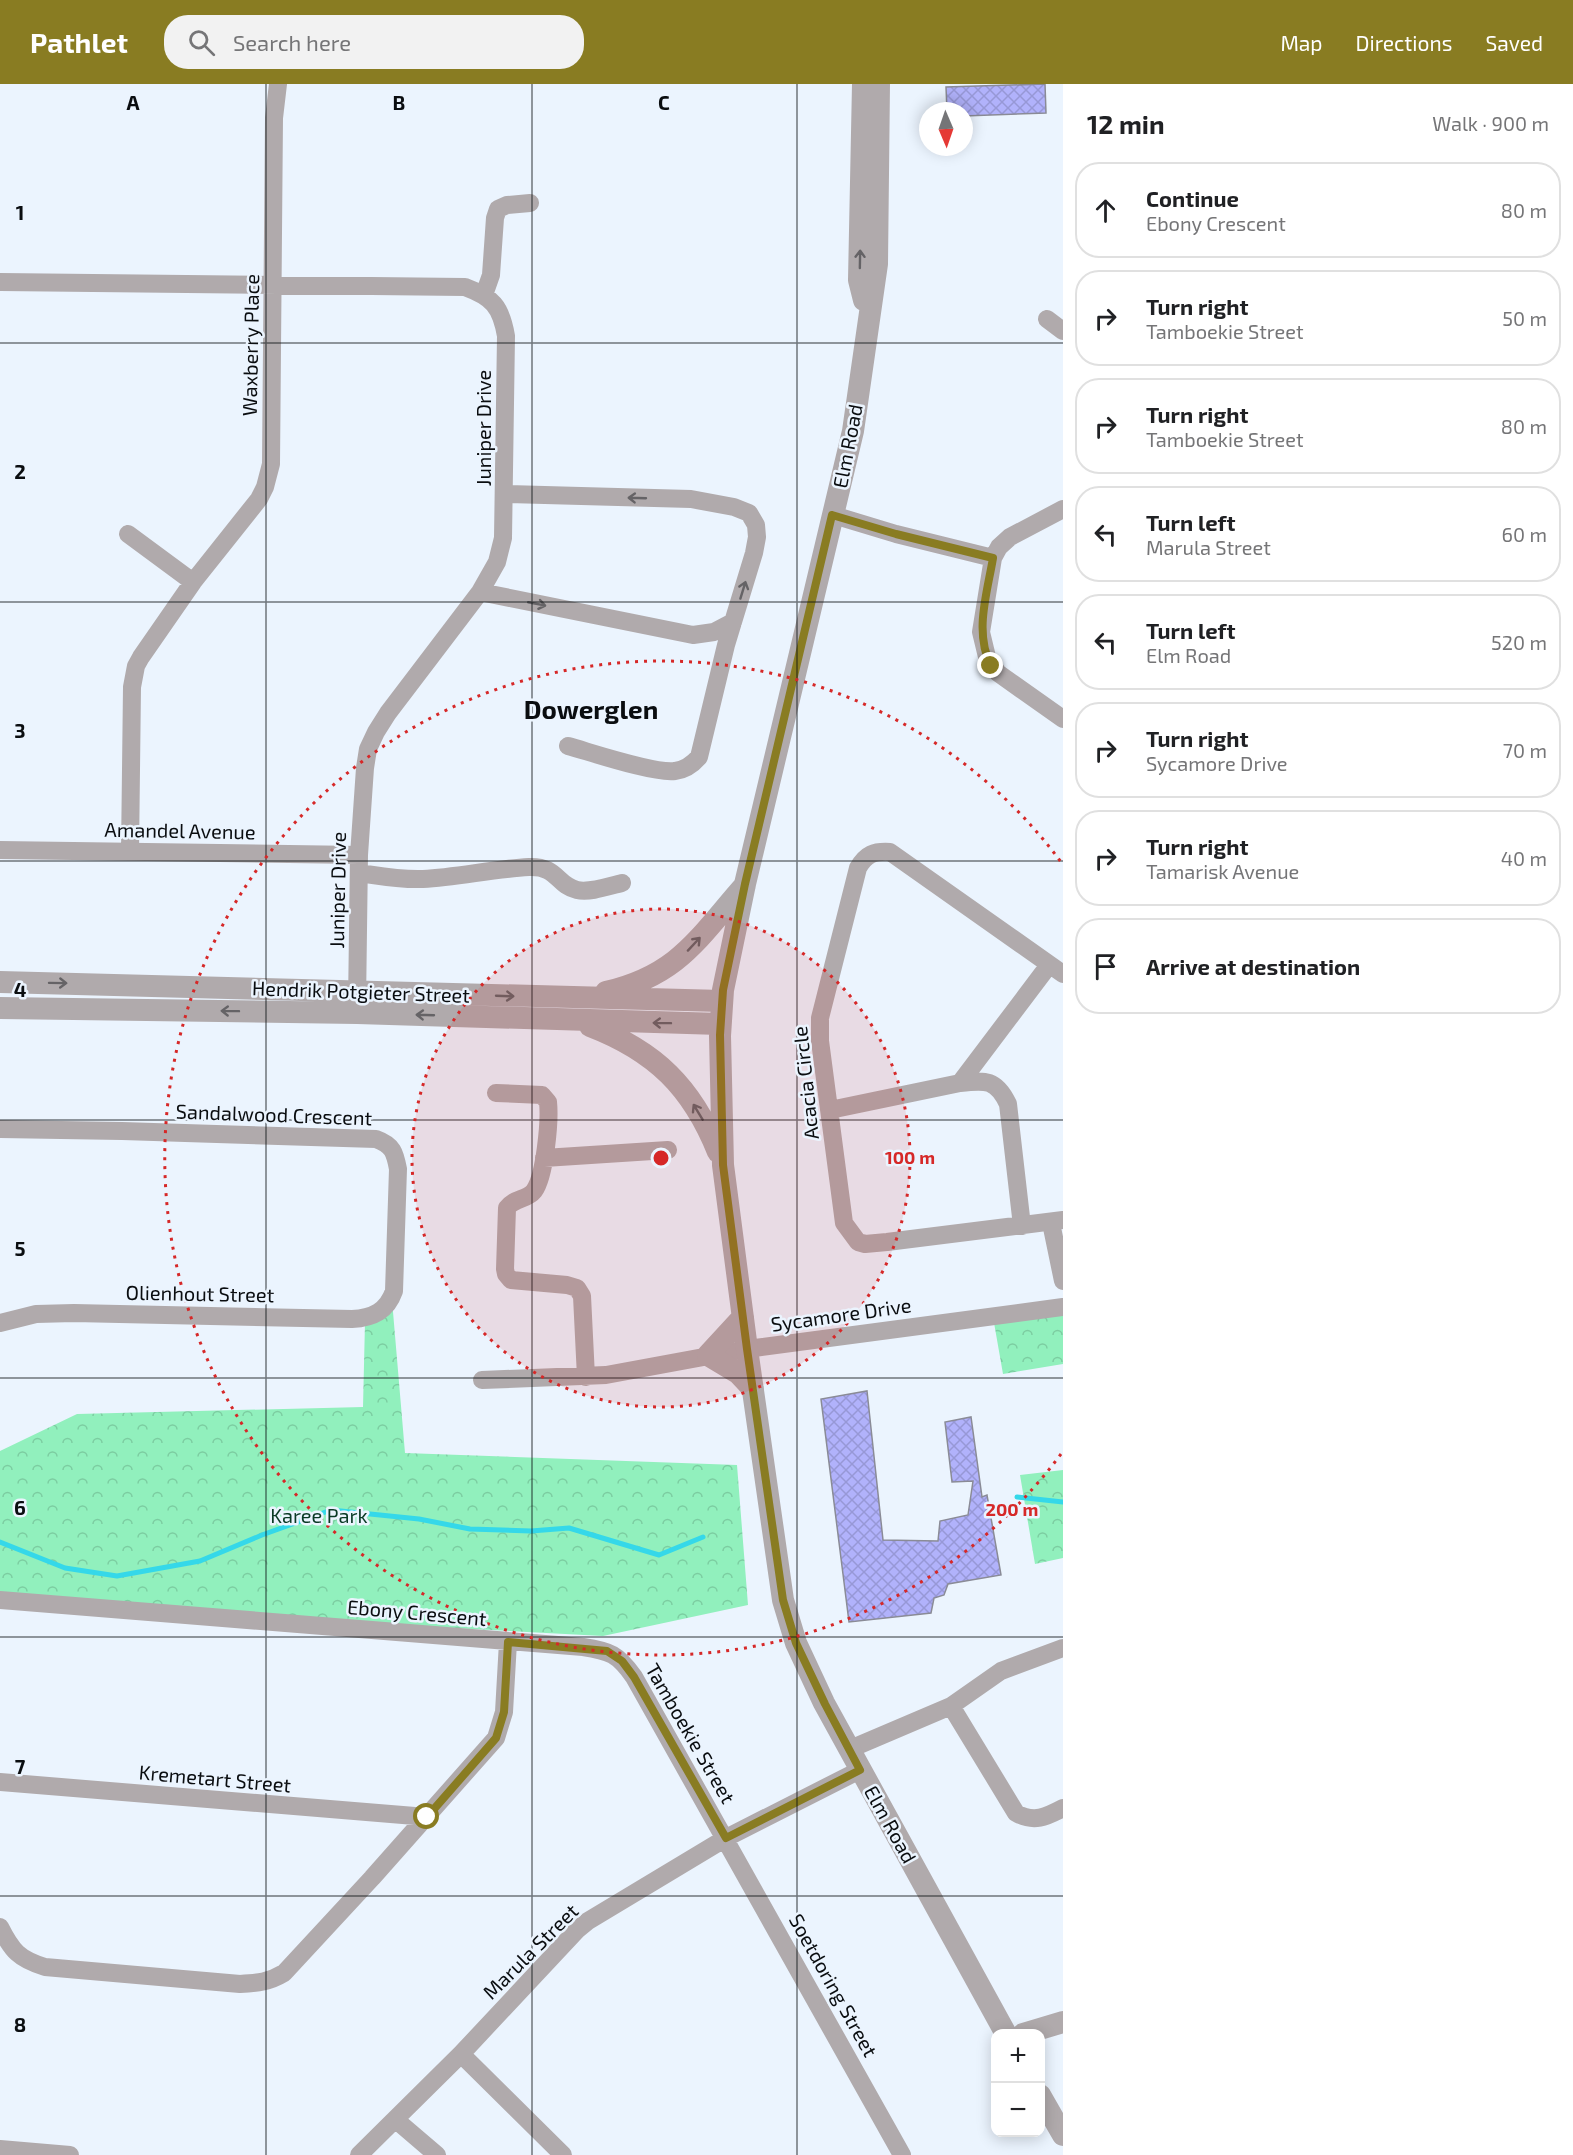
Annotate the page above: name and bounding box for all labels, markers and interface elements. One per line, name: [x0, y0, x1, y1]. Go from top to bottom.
search box: [164, 15, 584, 69]
text: Pathlet: [30, 25, 128, 59]
icon: search: [185, 26, 218, 59]
text: Search here: [233, 29, 351, 55]
text: Map: [1280, 30, 1323, 55]
text: Directions: [1356, 30, 1452, 55]
text: Saved: [1485, 30, 1543, 55]
text: A: [126, 90, 140, 114]
text: B: [393, 90, 405, 114]
text: C: [658, 90, 670, 114]
north arrow: [919, 102, 973, 156]
text: 12 min: [1087, 108, 1165, 139]
text: Walk · 900 m: [1432, 111, 1549, 135]
text: Continue: [1146, 185, 1239, 211]
icon: ahead: [1089, 194, 1122, 227]
text: 80 m: [1501, 198, 1547, 222]
text: 1: [16, 200, 24, 224]
text: Ebony Crescent: [1146, 211, 1286, 235]
one-way arrow: [854, 250, 866, 270]
street label: Waxberry Place: [237, 274, 263, 416]
text: Turn right: [1146, 293, 1248, 319]
icon: right: [1089, 302, 1122, 335]
text: 50 m: [1502, 306, 1547, 330]
text: Tamboekie Street: [1146, 319, 1304, 343]
street label: Juniper Drive: [471, 370, 495, 486]
text: Turn right: [1146, 401, 1248, 427]
street label: Elm Road: [827, 402, 867, 490]
icon: right: [1089, 410, 1122, 443]
text: 80 m: [1501, 414, 1547, 438]
text: Tamboekie Street: [1146, 427, 1304, 451]
text: 2: [14, 459, 26, 483]
one-way arrow: [627, 493, 647, 504]
text: Turn left: [1146, 509, 1235, 535]
icon: left: [1089, 518, 1122, 551]
text: 60 m: [1502, 522, 1547, 546]
text: Marula Street: [1146, 535, 1271, 559]
one-way arrow: [738, 581, 749, 600]
one-way arrow: [527, 599, 546, 610]
text: Turn left: [1146, 617, 1235, 643]
icon: left: [1089, 626, 1122, 659]
text: 520 m: [1491, 630, 1547, 654]
text: Elm Road: [1146, 643, 1231, 667]
route end: [977, 652, 1003, 678]
district label: Dowerglen: [524, 693, 658, 724]
text: 3: [14, 718, 26, 742]
text: Turn right: [1146, 725, 1248, 751]
icon: right: [1089, 734, 1122, 767]
text: 70 m: [1503, 738, 1547, 762]
text: Sycamore Drive: [1146, 751, 1288, 775]
street label: Amandel Avenue: [104, 817, 256, 843]
street label: Juniper Drive: [324, 831, 350, 949]
text: Turn right: [1146, 833, 1248, 859]
icon: right: [1089, 842, 1122, 875]
text: 40 m: [1501, 846, 1547, 870]
text: Tamarisk Avenue: [1146, 859, 1299, 883]
one-way arrow: [687, 937, 701, 952]
icon: arrive: [1089, 950, 1122, 983]
text: Arrive at destination: [1146, 953, 1360, 979]
street label: Hendrik Potgieter Street: [252, 975, 471, 1007]
text: 4: [14, 977, 27, 1001]
one-way arrow: [48, 977, 68, 989]
one-way arrow: [495, 990, 515, 1002]
one-way arrow: [221, 1005, 241, 1017]
one-way arrow: [416, 1010, 436, 1021]
one-way arrow: [652, 1017, 672, 1029]
street label: Acacia Circle: [787, 1025, 823, 1141]
street label: Sandalwood Crescent: [175, 1099, 373, 1129]
one-way arrow: [692, 1104, 704, 1121]
text: 100 m: [885, 1146, 935, 1168]
centre of rings: [651, 1148, 671, 1168]
text: 5: [14, 1236, 26, 1260]
street label: Olienhout Street: [125, 1280, 275, 1306]
street label: Sycamore Drive: [769, 1292, 913, 1336]
text: 6: [14, 1495, 26, 1519]
text: 200 m: [986, 1498, 1038, 1520]
park label: Karee Park: [270, 1503, 368, 1527]
street label: Ebony Crescent: [346, 1594, 488, 1630]
street label: Tamboekie Street: [641, 1659, 741, 1808]
text: 7: [15, 1754, 26, 1778]
street label: Kremetart Street: [138, 1759, 293, 1797]
street label: Elm Road: [860, 1781, 922, 1867]
route start: [413, 1803, 439, 1829]
street label: Marula Street: [477, 1898, 583, 2004]
street label: Soetdoring Street: [785, 1909, 883, 2061]
text: 8: [14, 2012, 26, 2036]
map controls: [991, 2029, 1045, 2137]
button: +: [991, 2029, 1045, 2083]
button: −: [991, 2083, 1045, 2137]

